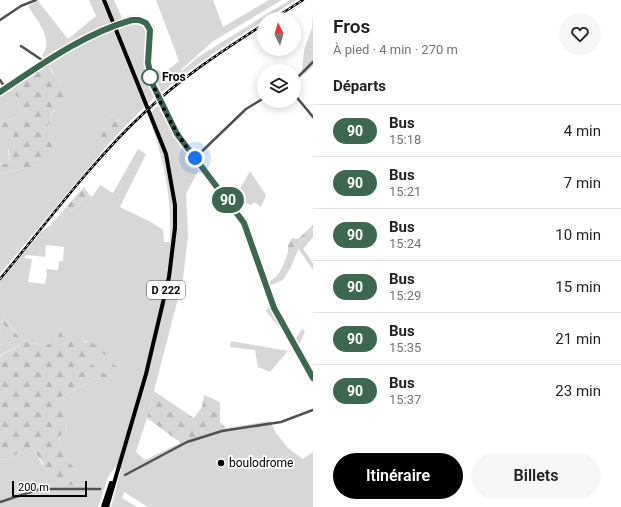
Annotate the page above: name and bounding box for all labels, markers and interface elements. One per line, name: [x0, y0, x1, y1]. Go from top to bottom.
north arrow: [257, 12, 301, 56]
map controls: [257, 12, 301, 108]
button: heart: [559, 13, 601, 55]
text: Fros: [333, 15, 370, 38]
text: À pied · 4 min · 270 m: [333, 42, 458, 57]
button: layers: [257, 64, 301, 108]
marker: Fros: [141, 68, 159, 86]
place label: Fros: [162, 70, 186, 84]
text: Départs: [333, 77, 386, 95]
text: Bus: [389, 114, 415, 132]
text: 4 min: [564, 122, 601, 140]
text: 90: [347, 123, 363, 139]
text: 15:18: [389, 132, 421, 147]
your location: [185, 148, 205, 168]
text: Bus: [389, 166, 415, 184]
text: 7 min: [564, 174, 601, 192]
text: 90: [347, 175, 363, 191]
text: 15:21: [389, 184, 421, 199]
line badge: 90: [210, 187, 246, 213]
text: 90: [220, 192, 236, 208]
text: Bus: [389, 218, 415, 236]
text: 10 min: [555, 226, 601, 244]
text: 90: [347, 227, 363, 243]
text: 15:24: [389, 236, 421, 251]
text: Bus: [389, 270, 415, 288]
text: 15 min: [555, 278, 601, 296]
text: 90: [347, 279, 363, 295]
road number: D 222: [147, 281, 185, 299]
text: 15:29: [389, 288, 421, 303]
text: Bus: [389, 322, 415, 340]
text: 21 min: [555, 330, 601, 348]
text: 90: [347, 331, 363, 347]
text: 15:35: [389, 340, 421, 355]
text: Bus: [389, 374, 415, 392]
text: 23 min: [555, 382, 601, 400]
text: 90: [347, 383, 363, 399]
text: 15:37: [389, 392, 421, 407]
button: Itinéraire: [333, 453, 463, 499]
button: Billets: [471, 453, 601, 499]
place label: boulodrome: [229, 456, 293, 470]
marker: boulodrome: [216, 458, 226, 468]
scale bar: [12, 479, 87, 498]
text: 200 m: [18, 481, 49, 494]

